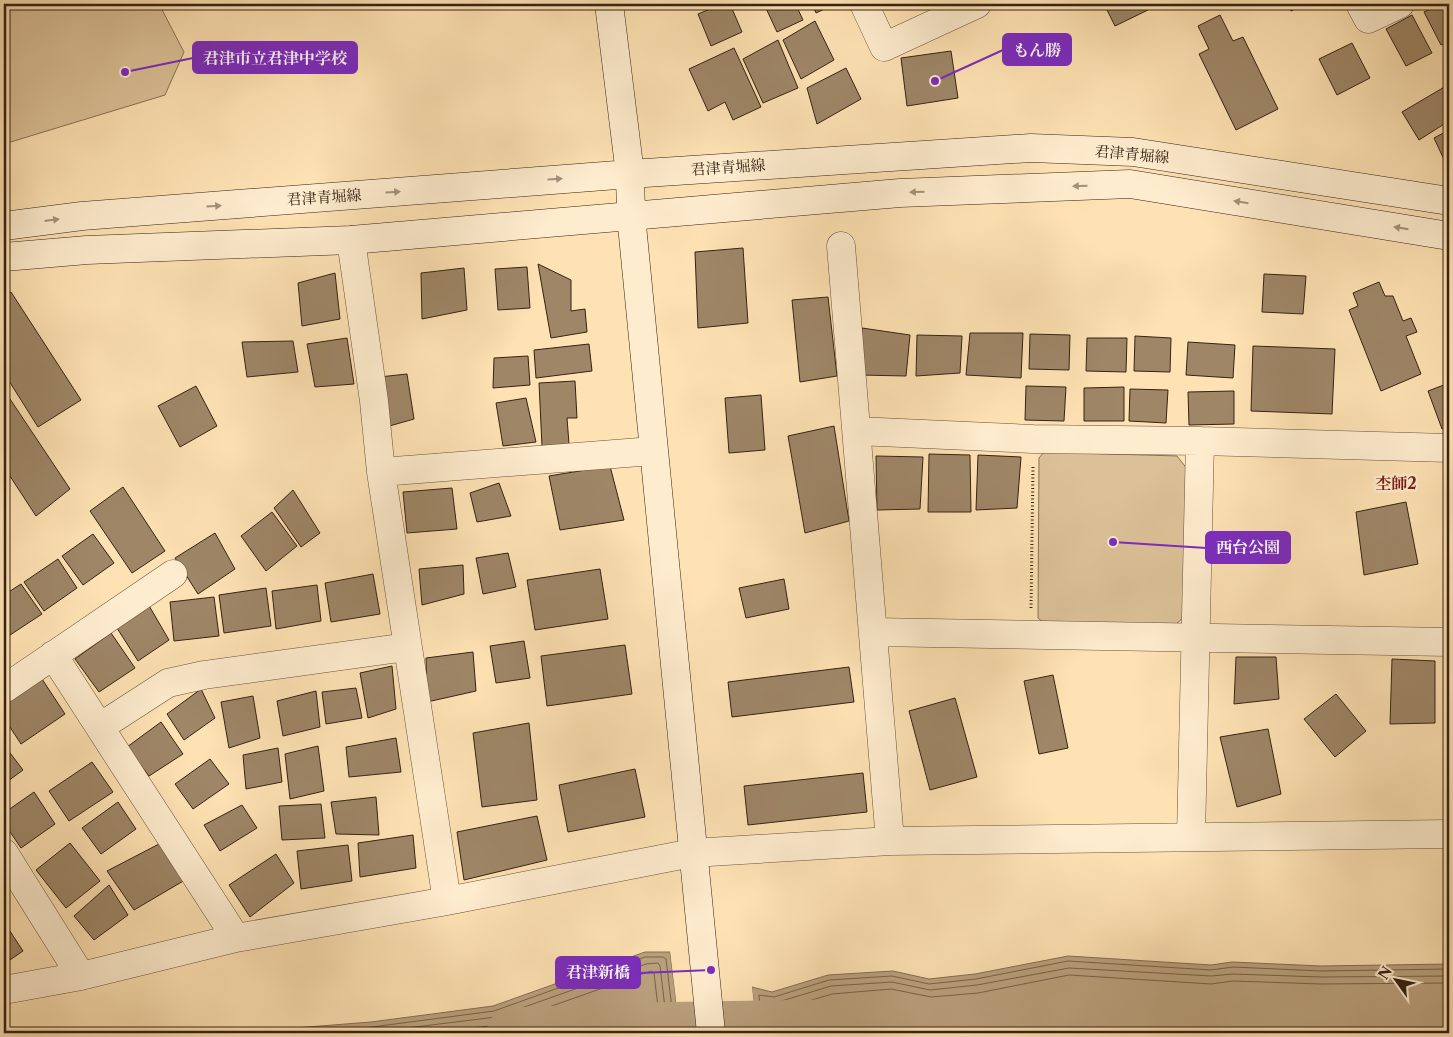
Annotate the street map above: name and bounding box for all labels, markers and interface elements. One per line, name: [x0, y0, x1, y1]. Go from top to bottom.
callout: もん勝: [1003, 34, 1071, 65]
text: もん勝: [1013, 40, 1061, 60]
callout: 君津市立君津中学校: [193, 42, 357, 73]
text: 君津市立君津中学校: [203, 48, 348, 68]
street label: 君津青堀線: [1094, 141, 1170, 167]
street label: 君津青堀線: [690, 155, 766, 179]
one-way arrow: [548, 175, 564, 183]
one-way arrow: [1071, 182, 1087, 190]
street label: 君津青堀線: [286, 185, 362, 209]
one-way arrow: [386, 188, 402, 196]
one-way arrow: [909, 188, 925, 196]
one-way arrow: [1232, 197, 1248, 205]
one-way arrow: [206, 201, 222, 209]
one-way arrow: [44, 216, 60, 224]
one-way arrow: [1393, 223, 1409, 231]
district label: 杢師2: [1375, 473, 1417, 493]
callout: 西台公園: [1206, 532, 1290, 563]
text: 西台公園: [1216, 537, 1280, 557]
north arrow: [1370, 954, 1420, 1004]
callout: 君津新橋: [556, 957, 640, 988]
text: 君津新橋: [566, 962, 630, 982]
text: N: [1374, 963, 1396, 983]

